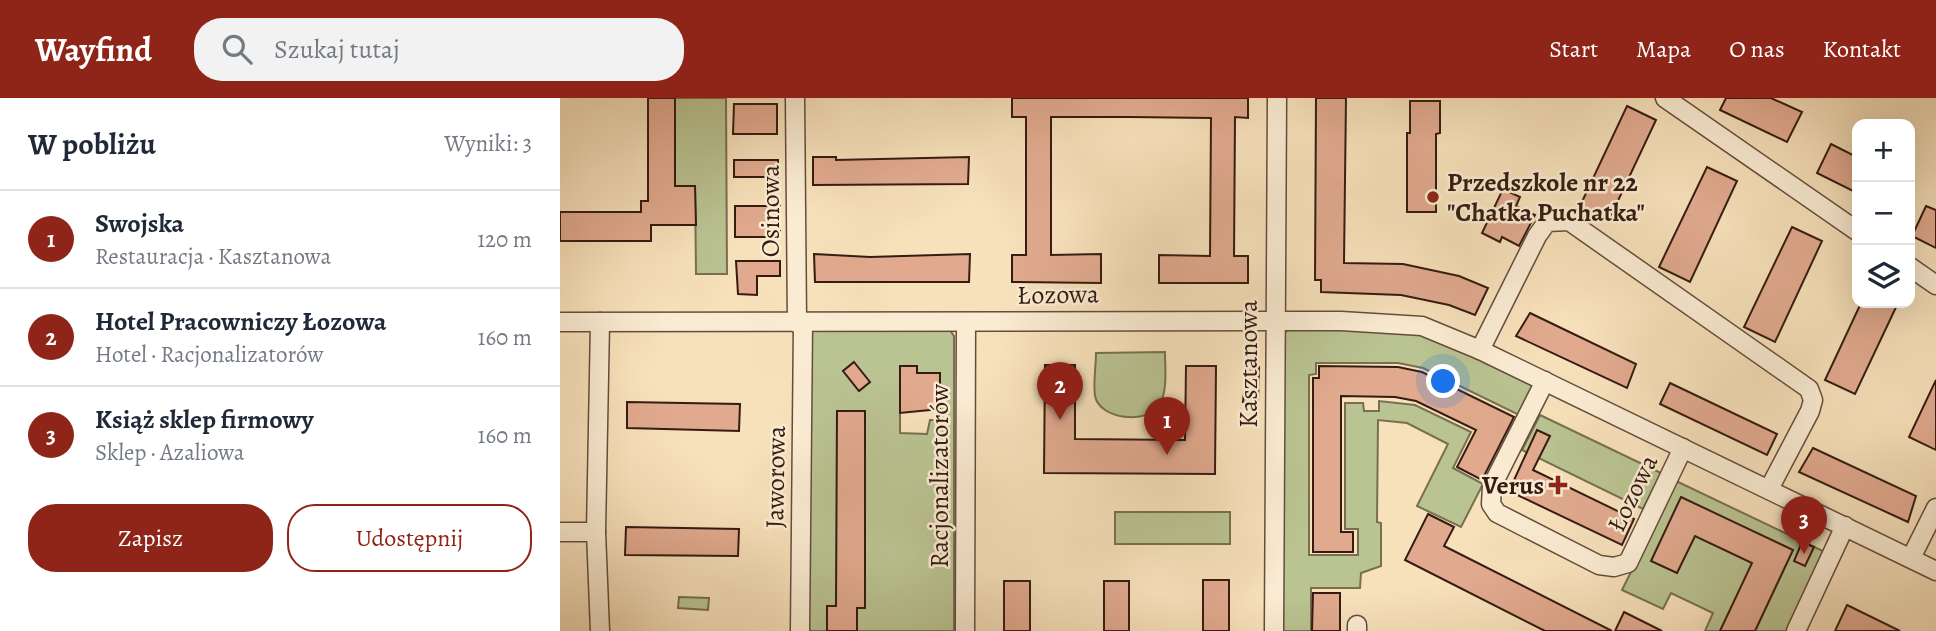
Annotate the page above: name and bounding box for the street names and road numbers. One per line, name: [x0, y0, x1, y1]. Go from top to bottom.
street label: Osinowa: [753, 165, 788, 257]
street label: Łozowa: [1017, 276, 1099, 313]
street label: Kasztanowa: [1231, 300, 1266, 428]
street label: Racjonalizatorów: [922, 383, 957, 568]
street label: Jaworowa: [757, 425, 794, 529]
street label: Łozowa: [1599, 449, 1666, 538]

